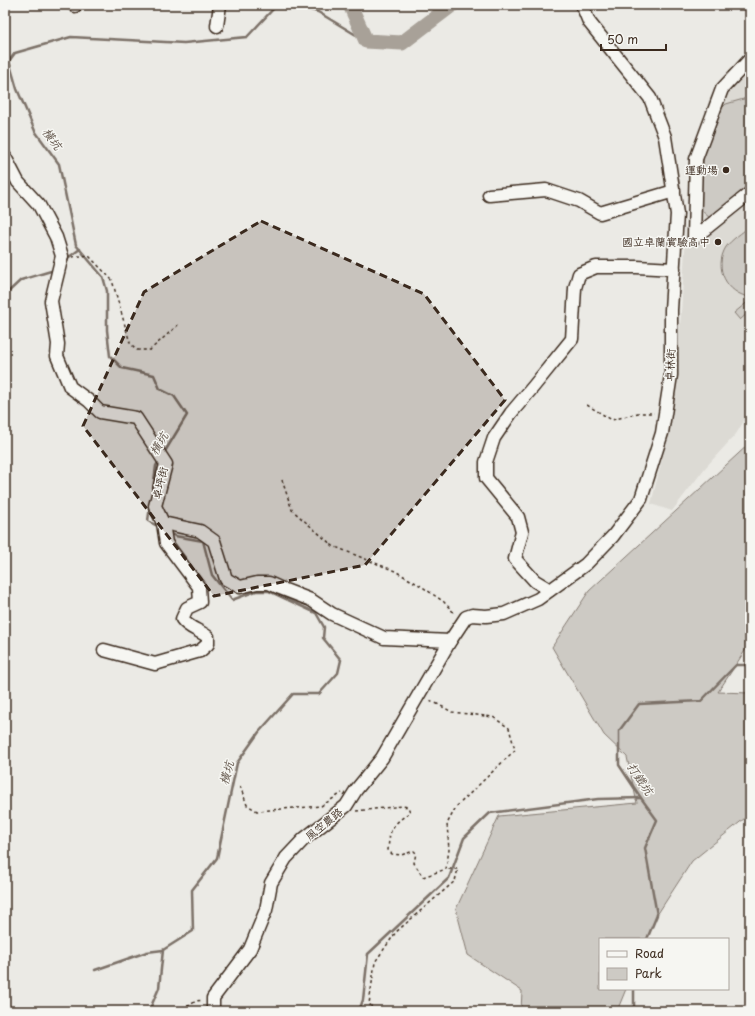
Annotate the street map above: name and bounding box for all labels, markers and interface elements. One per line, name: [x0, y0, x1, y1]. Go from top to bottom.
scale bar: [601, 26, 666, 52]
text: 50 m: [607, 30, 638, 48]
water label: 橫坑: [38, 123, 68, 155]
place label: 運動場: [685, 161, 718, 178]
marker: 運動場: [721, 165, 731, 175]
place label: 國立卓蘭實驗高中: [622, 233, 710, 250]
marker: 國立卓蘭實驗高中: [713, 237, 723, 247]
street label: 卓林街: [660, 347, 679, 382]
water label: 橫坑: [144, 427, 173, 458]
street label: 卓坪街: [148, 464, 172, 501]
water label: 橫坑: [214, 757, 239, 787]
water label: 打鐵坑: [623, 758, 659, 800]
street label: 風空農路: [301, 803, 346, 844]
legend: [599, 938, 729, 990]
text: Road: [635, 944, 664, 962]
text: Park: [635, 964, 662, 982]

